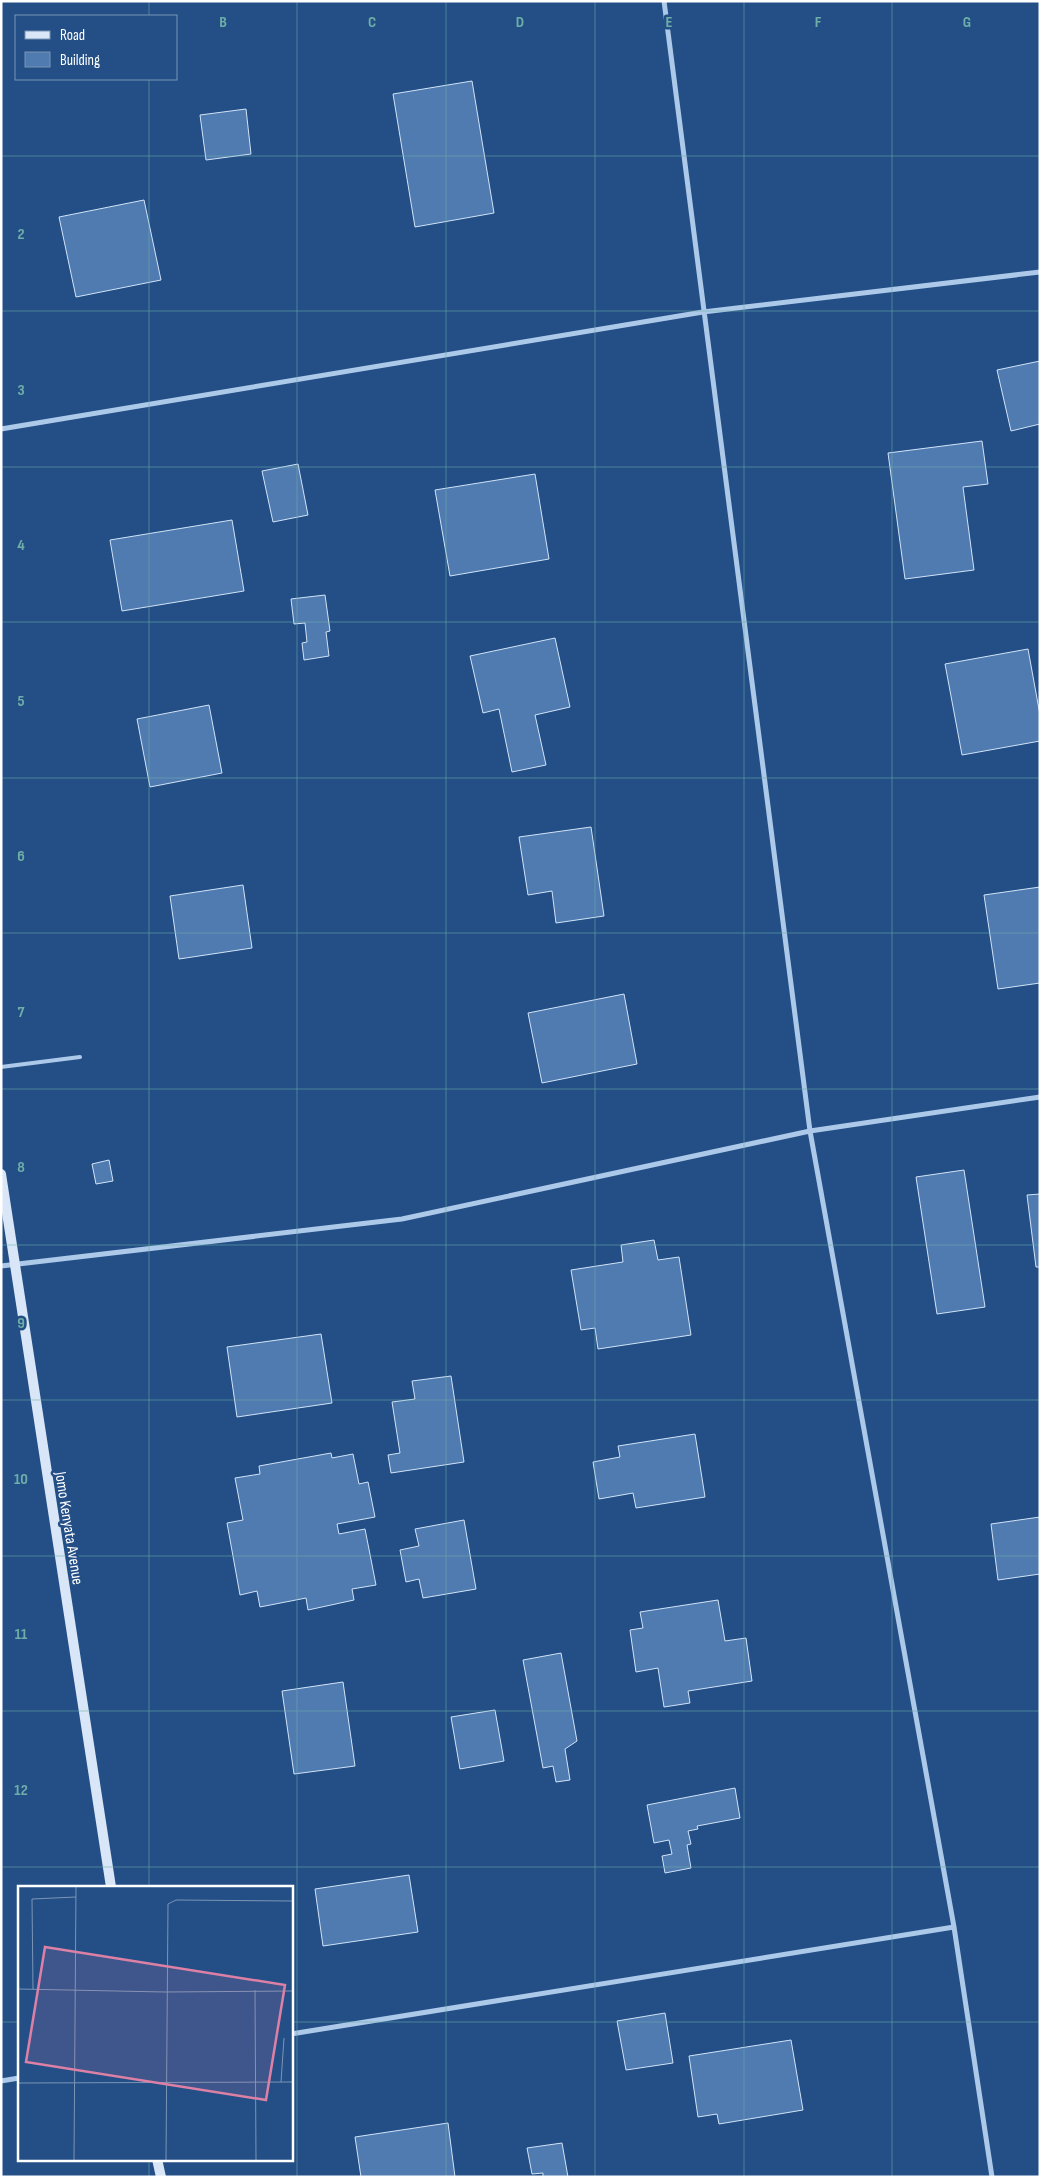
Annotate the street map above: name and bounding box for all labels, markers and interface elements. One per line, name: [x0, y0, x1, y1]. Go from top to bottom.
text: B: [219, 13, 227, 32]
text: C: [368, 13, 376, 32]
text: D: [516, 13, 524, 32]
text: E: [666, 13, 673, 32]
text: F: [815, 13, 822, 32]
text: G: [963, 13, 971, 32]
legend: [15, 15, 178, 80]
text: Road: [60, 26, 85, 45]
text: Building: [60, 51, 100, 70]
text: 2: [17, 225, 25, 244]
text: 3: [17, 381, 25, 400]
text: 4: [17, 536, 25, 555]
text: 5: [17, 692, 25, 711]
text: 6: [17, 847, 25, 866]
text: 7: [18, 1003, 25, 1022]
text: 8: [17, 1158, 25, 1177]
text: 9: [17, 1314, 25, 1333]
street label: Jomo Kenyata Avenue: [50, 1469, 87, 1586]
text: 10: [14, 1470, 28, 1489]
text: 11: [15, 1625, 28, 1644]
text: 12: [14, 1781, 28, 1800]
inset map: [18, 1886, 292, 2160]

